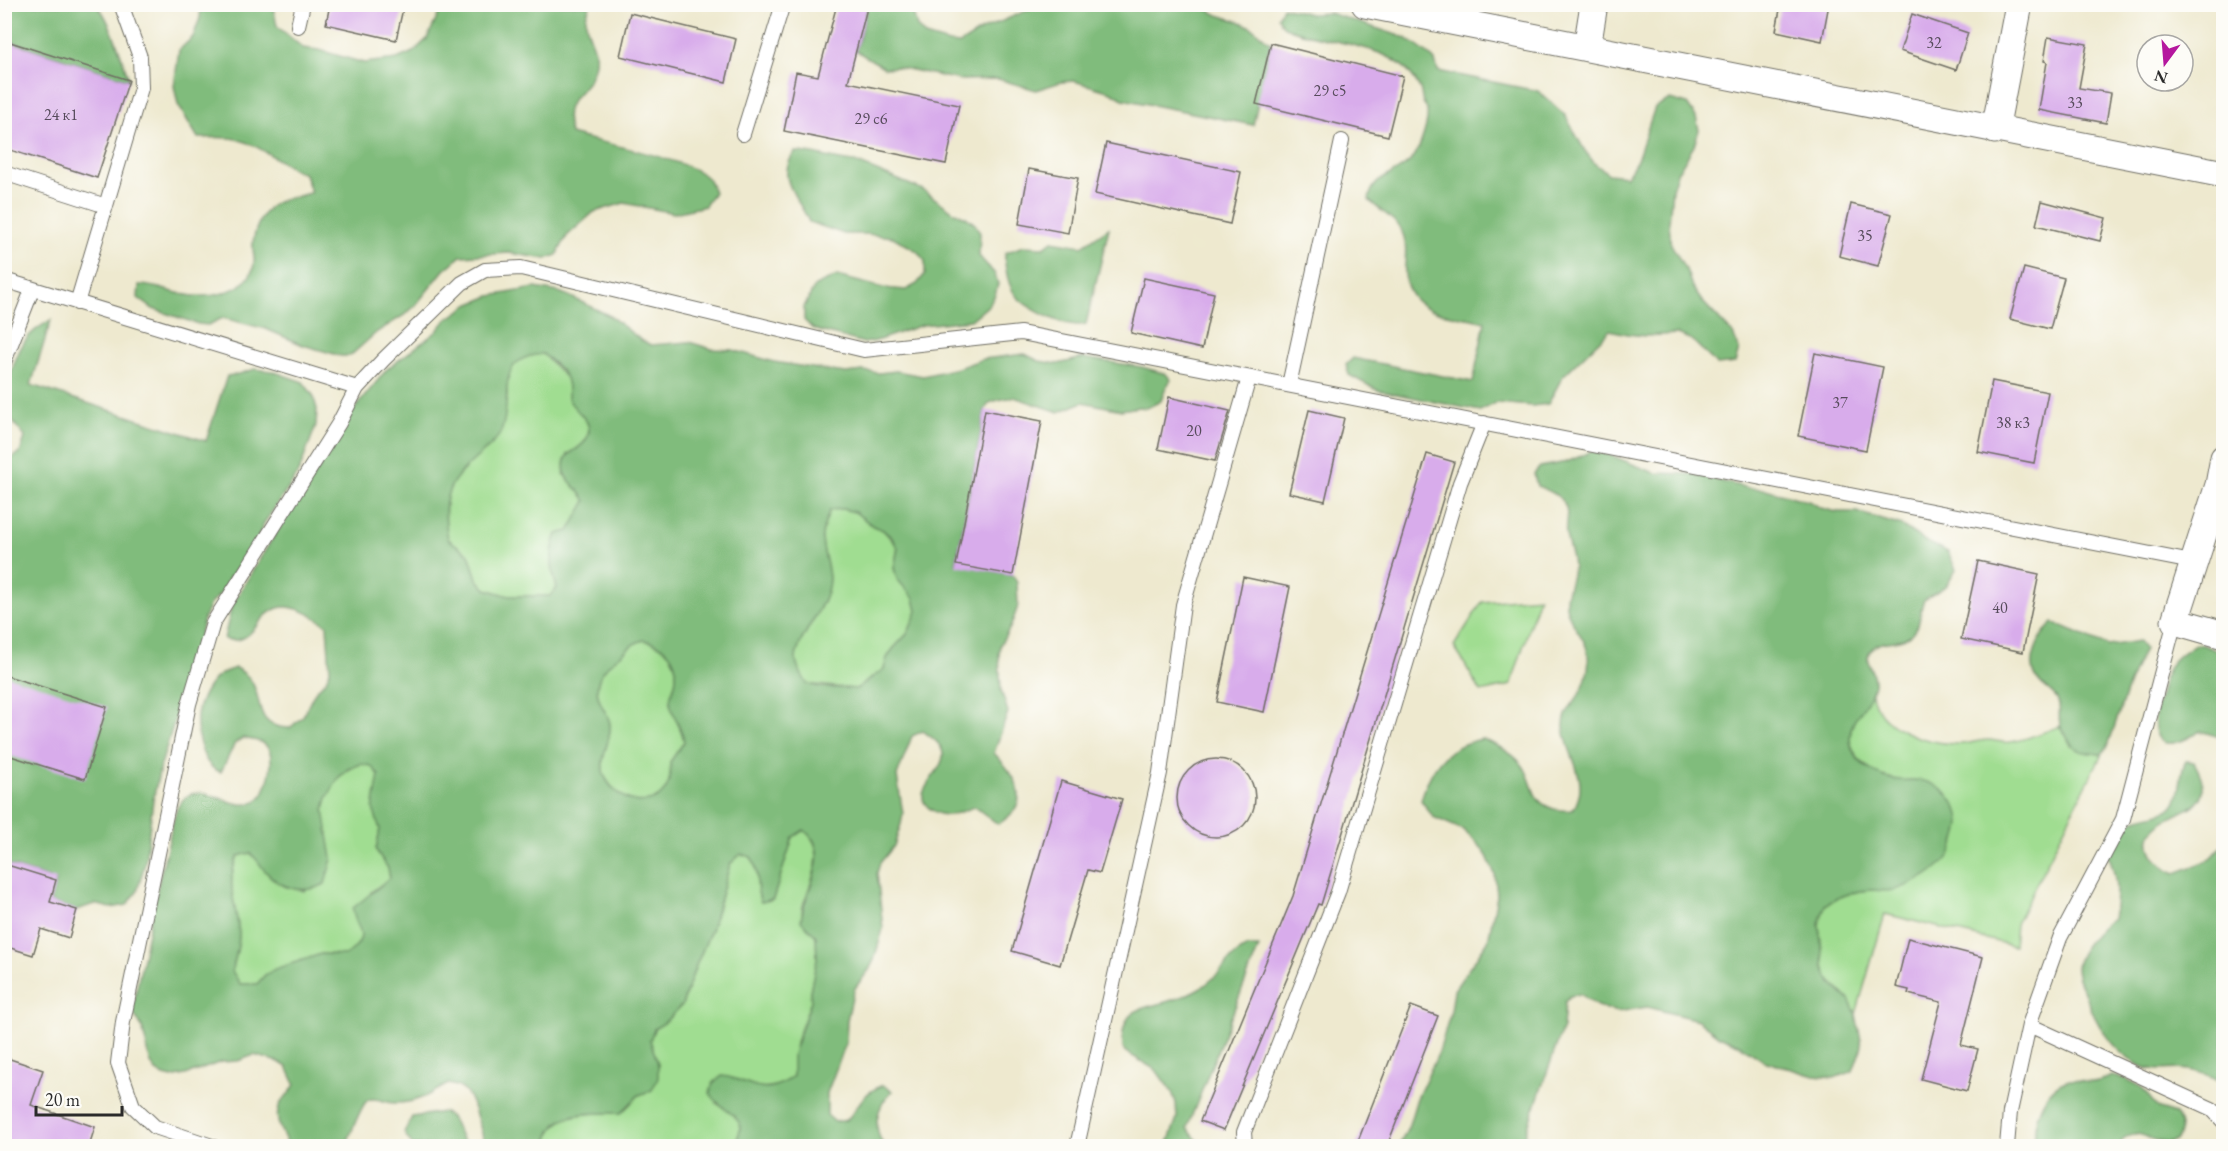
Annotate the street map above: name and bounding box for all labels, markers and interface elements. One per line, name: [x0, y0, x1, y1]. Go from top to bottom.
house number: 32: [1926, 32, 1942, 53]
north arrow: [2135, 33, 2195, 93]
text: N: [2152, 65, 2170, 89]
house number: 29 с5: [1314, 80, 1346, 101]
house number: 33: [2067, 92, 2083, 113]
house number: 24 к1: [44, 104, 78, 125]
house number: 29 с6: [855, 108, 888, 129]
house number: 35: [1857, 225, 1873, 246]
house number: 37: [1832, 392, 1848, 413]
house number: 38 к3: [1996, 412, 2030, 433]
house number: 20: [1186, 420, 1202, 441]
house number: 40: [1992, 597, 2008, 618]
scale bar: [36, 1079, 122, 1117]
text: 20 m: [45, 1088, 80, 1111]

